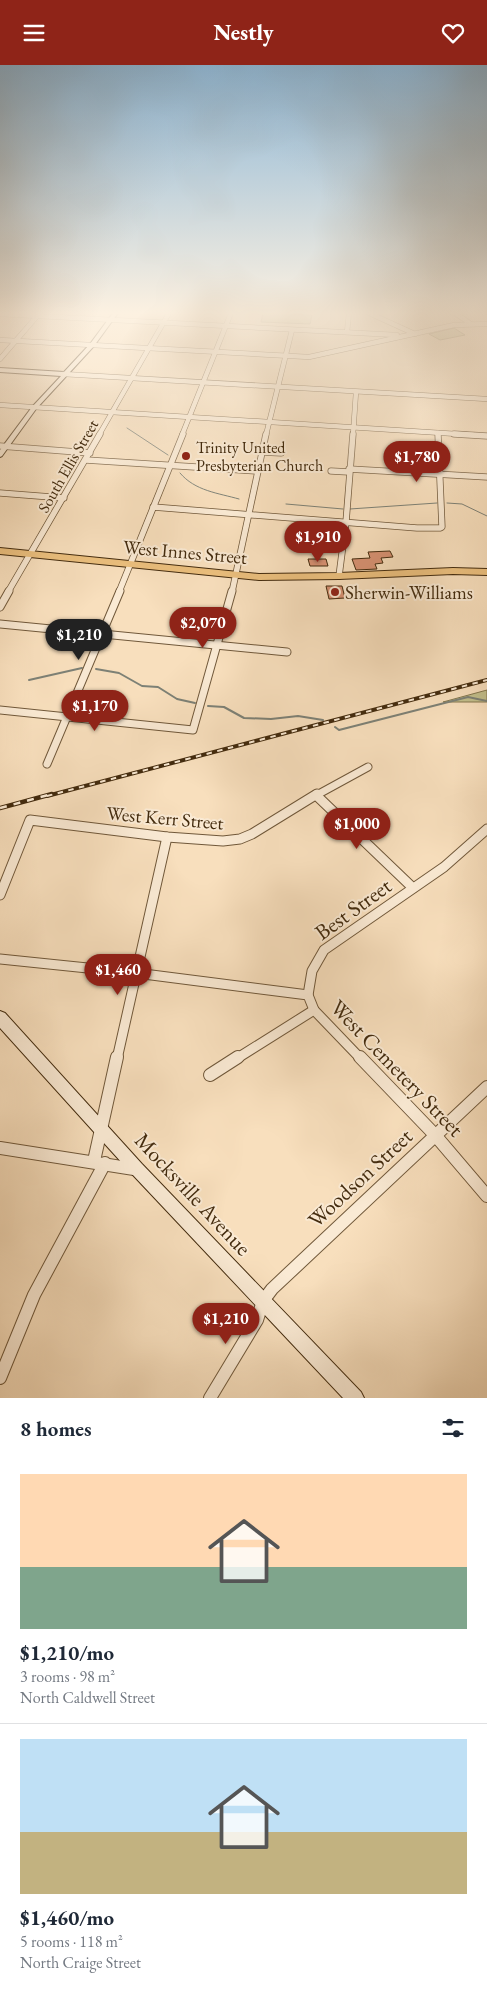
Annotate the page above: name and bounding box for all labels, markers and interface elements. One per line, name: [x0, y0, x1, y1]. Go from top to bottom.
text: Nestly: [213, 18, 274, 47]
icon: menu: [20, 19, 48, 47]
icon: heart: [439, 19, 467, 47]
street label: South Ellis Street: [33, 416, 103, 516]
place label: Trinity United Presbyterian Church: [196, 437, 323, 476]
pin: $1,780: [376, 441, 458, 483]
text: $1,780: [394, 446, 440, 467]
marker: Trinity United Presbyterian Church: [180, 450, 192, 462]
pin: $1,910: [277, 521, 359, 563]
text: $1,910: [295, 526, 341, 547]
street label: West Innes Street: [122, 534, 248, 570]
place label: Sherwin-Williams: [345, 580, 473, 605]
marker: Sherwin-Williams: [329, 586, 341, 598]
pin: $2,070: [162, 607, 244, 649]
text: $2,070: [180, 612, 226, 633]
pin: $1,210: [38, 619, 120, 661]
text: $1,210: [56, 624, 102, 645]
pin: $1,170: [54, 689, 136, 732]
text: $1,170: [72, 695, 118, 716]
street label: West Kerr Street: [105, 800, 225, 836]
pin: $1,000: [316, 807, 398, 850]
text: $1,000: [334, 813, 380, 834]
street label: Best Street: [309, 871, 397, 947]
pin: $1,460: [77, 953, 159, 996]
text: $1,460: [95, 959, 141, 980]
street label: West Cemetery Street: [324, 993, 470, 1143]
street label: Woodson Street: [301, 1122, 419, 1234]
street label: Mocksville Avenue: [128, 1126, 258, 1262]
pin: $1,210: [185, 1303, 267, 1345]
text: $1,210: [203, 1308, 249, 1329]
icon: filters: [439, 1414, 467, 1442]
text: 8 homes: [20, 1415, 92, 1442]
icon: home: [199, 1506, 289, 1596]
text: $1,210/mo: [20, 1639, 114, 1666]
text: 3 rooms · 98 m²: [20, 1666, 115, 1687]
text: North Caldwell Street: [20, 1687, 155, 1708]
icon: home: [199, 1772, 289, 1862]
text: $1,460/mo: [20, 1904, 114, 1931]
text: 5 rooms · 118 m²: [20, 1931, 123, 1952]
text: North Craige Street: [20, 1952, 141, 1973]

